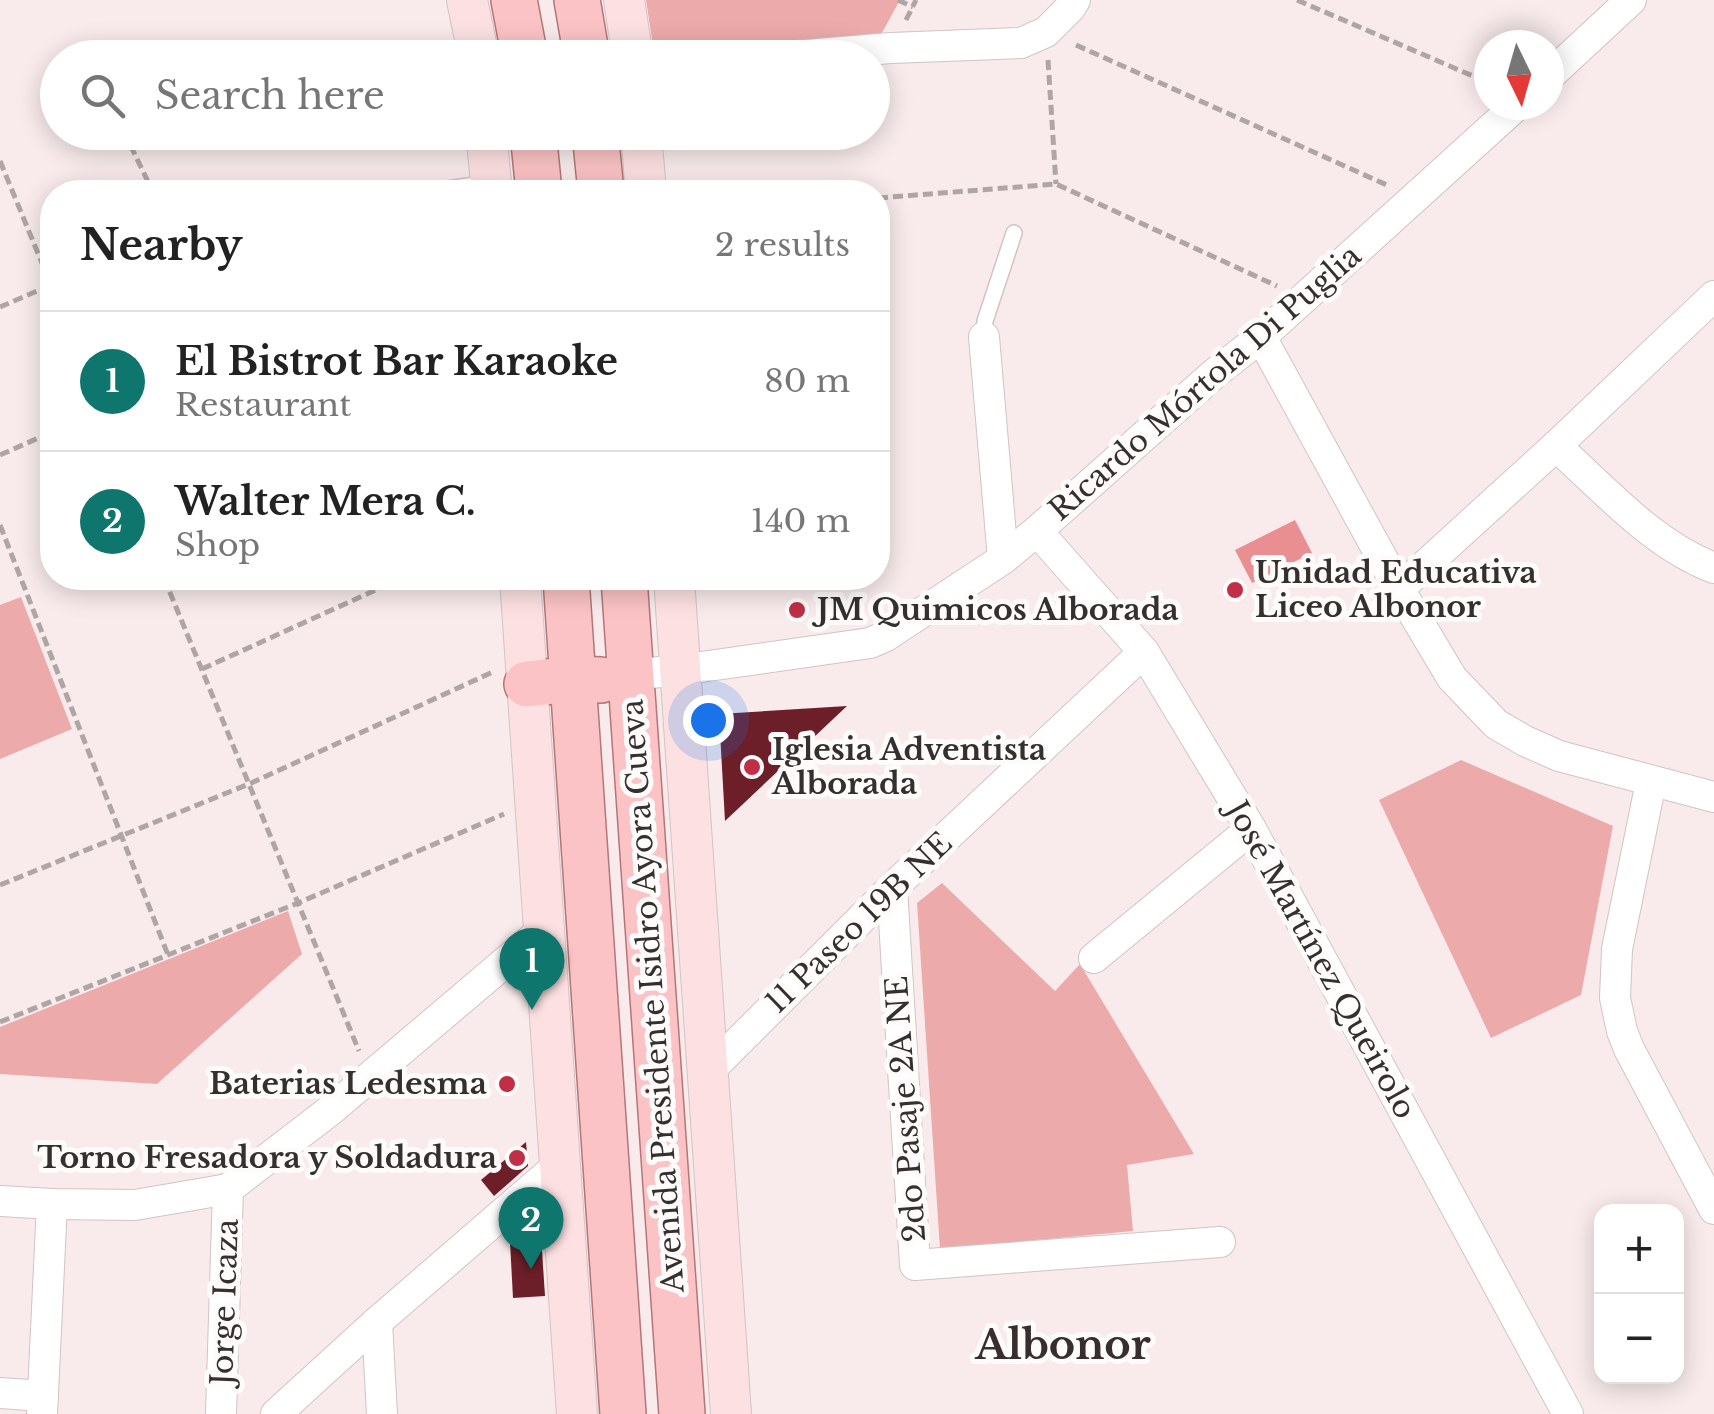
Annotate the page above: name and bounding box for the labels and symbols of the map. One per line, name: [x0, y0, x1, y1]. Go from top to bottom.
north arrow: [1474, 30, 1564, 120]
street label: Ricardo Mórtola Di Puglia: [1041, 237, 1368, 528]
place label: Unidad Educativa Liceo Albonor: [1255, 554, 1537, 625]
marker: Unidad Educativa Liceo Albonor: [1224, 579, 1246, 601]
place label: JM Quimicos Alborada: [811, 591, 1179, 628]
marker: JM Quimicos Alborada: [786, 599, 808, 621]
your location: [683, 695, 734, 746]
street label: Avenida Presidente Isidro Ayora Cueva: [613, 698, 692, 1295]
place label: Iglesia Adventista Alborada: [771, 731, 1046, 802]
marker: Iglesia Adventista Alborada: [741, 756, 763, 778]
street label: José Martínez Queirolo: [1217, 791, 1424, 1125]
street label: 11 Paseo 19B NE: [758, 824, 959, 1021]
pin: 1: [500, 928, 564, 1010]
street label: 2do Pasaje 2A NE: [878, 975, 933, 1243]
place label: Baterias Ledesma: [209, 1065, 487, 1102]
marker: Baterias Ledesma: [496, 1073, 518, 1095]
place label: Torno Fresadora y Soldadura: [37, 1139, 497, 1176]
marker: Torno Fresadora y Soldadura: [506, 1147, 528, 1169]
pin: 2: [498, 1186, 564, 1269]
street label: Jorge Icaza: [203, 1218, 246, 1390]
district label: Albonor: [974, 1320, 1151, 1370]

